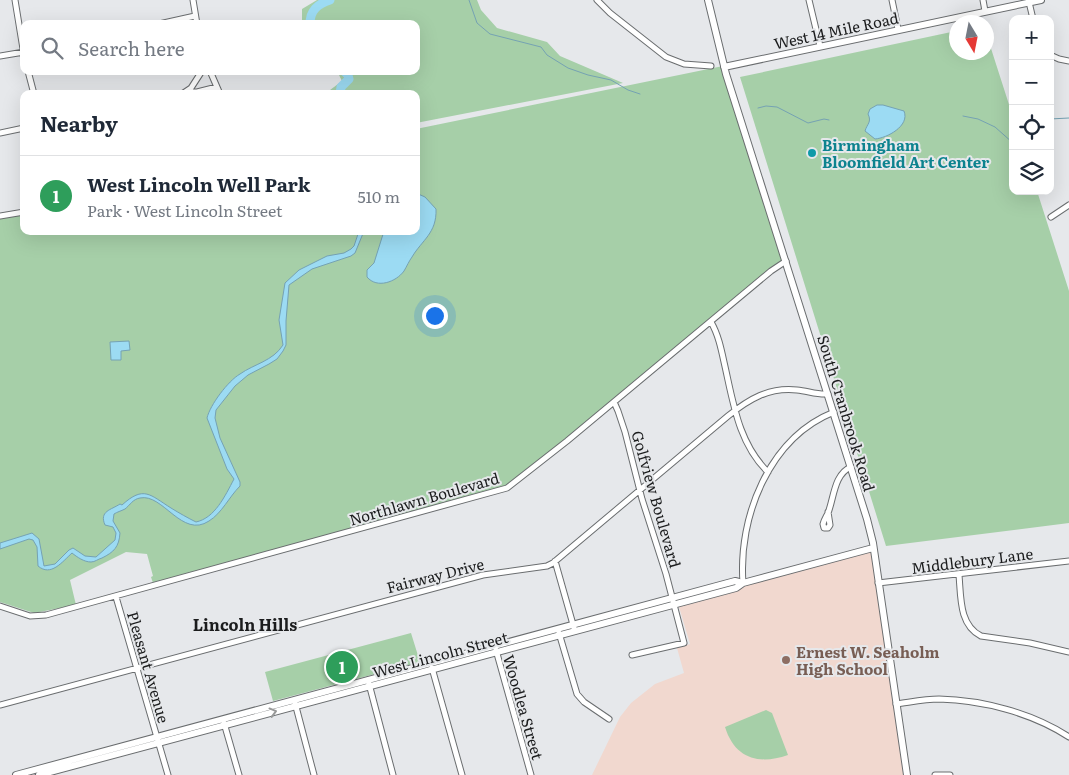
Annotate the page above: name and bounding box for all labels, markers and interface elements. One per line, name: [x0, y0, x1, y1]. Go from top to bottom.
street label: West 14 Mile Road: [771, 6, 901, 54]
north arrow: [949, 15, 994, 60]
map controls: [1009, 15, 1054, 195]
button: +: [1009, 15, 1054, 60]
search box: [20, 20, 420, 75]
icon: search: [38, 34, 66, 62]
text: Search here: [78, 34, 185, 62]
button: −: [1009, 60, 1054, 105]
button: locate: [1009, 105, 1054, 150]
text: Nearby: [40, 107, 118, 138]
place label: Birmingham Bloomfield Art Center: [822, 133, 989, 173]
marker: Birmingham Bloomfield Art Center: [806, 147, 818, 159]
button: layers: [1009, 150, 1054, 195]
text: West Lincoln Well Park: [87, 170, 310, 198]
text: 1: [53, 184, 59, 208]
text: 510 m: [357, 184, 400, 208]
text: Park · West Lincoln Street: [87, 198, 283, 222]
your location: [422, 303, 448, 329]
street label: South Cranbrook Road: [812, 332, 882, 494]
street label: Golfview Boulevard: [626, 428, 688, 570]
street label: Northlawn Boulevard: [346, 466, 502, 530]
street label: Middlebury Lane: [910, 541, 1035, 579]
street label: Fairway Drive: [384, 552, 486, 598]
street label: Pleasant Avenue: [122, 608, 176, 726]
district label: Lincoln Hills: [193, 612, 297, 636]
street label: West Lincoln Street: [370, 625, 510, 683]
place label: Ernest W. Seaholm High School: [796, 640, 940, 680]
pin: 1: [326, 648, 358, 686]
street label: Woodlea Street: [498, 652, 550, 762]
marker: Ernest W. Seaholm High School: [780, 654, 792, 666]
one-way arrow: [268, 708, 276, 718]

